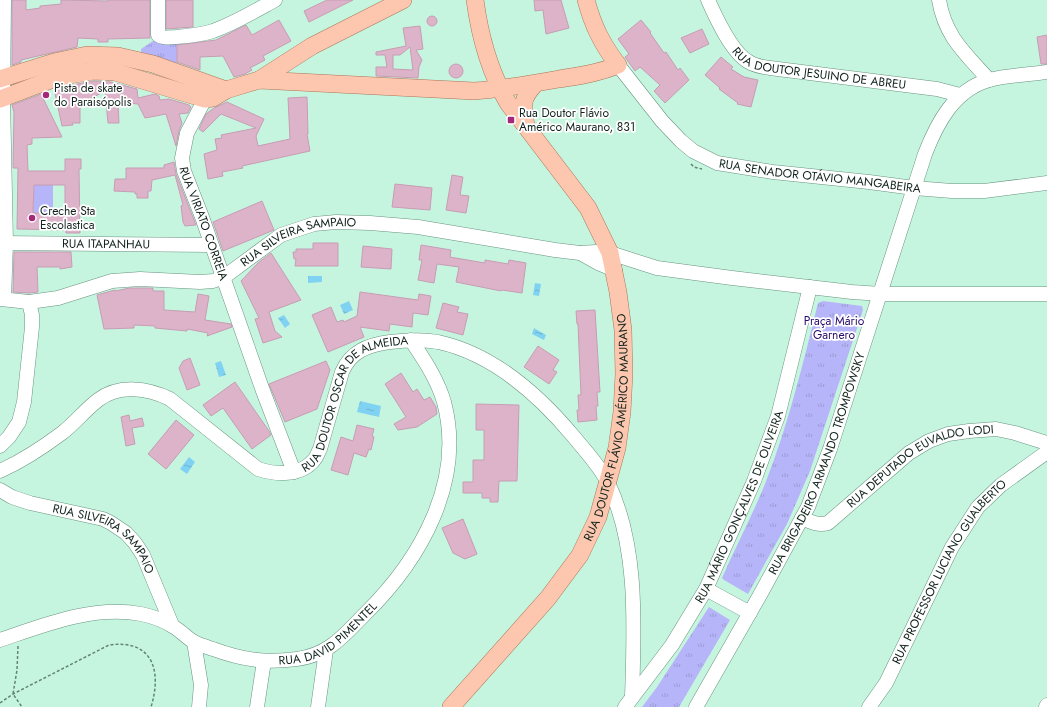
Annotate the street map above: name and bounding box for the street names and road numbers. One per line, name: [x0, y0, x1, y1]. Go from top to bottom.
street label: RUA DOUTOR JESUINO DE ABREU: [728, 43, 907, 94]
street label: RUA SENADOR OTÁVIO MANGABEIRA: [718, 154, 921, 198]
street label: RUA VIRIATO CORREIA: [174, 165, 233, 283]
street label: RUA SILVEIRA SAMPAIO: [237, 213, 356, 271]
street label: RUA ITAPANHAU: [62, 235, 150, 253]
street label: RUA DOUTOR FLÁVIO AMÉRICO MAURANO: [579, 312, 633, 544]
street label: RUA DOUTOR OSCAR DE ALMEIDA: [298, 331, 409, 477]
street label: RUA BRIGADEIRO ARMANDO TROMPOWSKY: [764, 350, 870, 578]
street label: RUA MÁRIO GONÇALVES DE OLIVEIRA: [690, 409, 788, 607]
street label: RUA DEPUTADO EUVALDO LODI: [843, 420, 994, 512]
street label: RUA PROFESSOR LUCIANO GUALBERTO: [887, 475, 1010, 667]
street label: RUA SILVEIRA SAMPAIO: [51, 499, 159, 576]
street label: RUA DAVID PIMENTEL: [278, 597, 382, 670]

